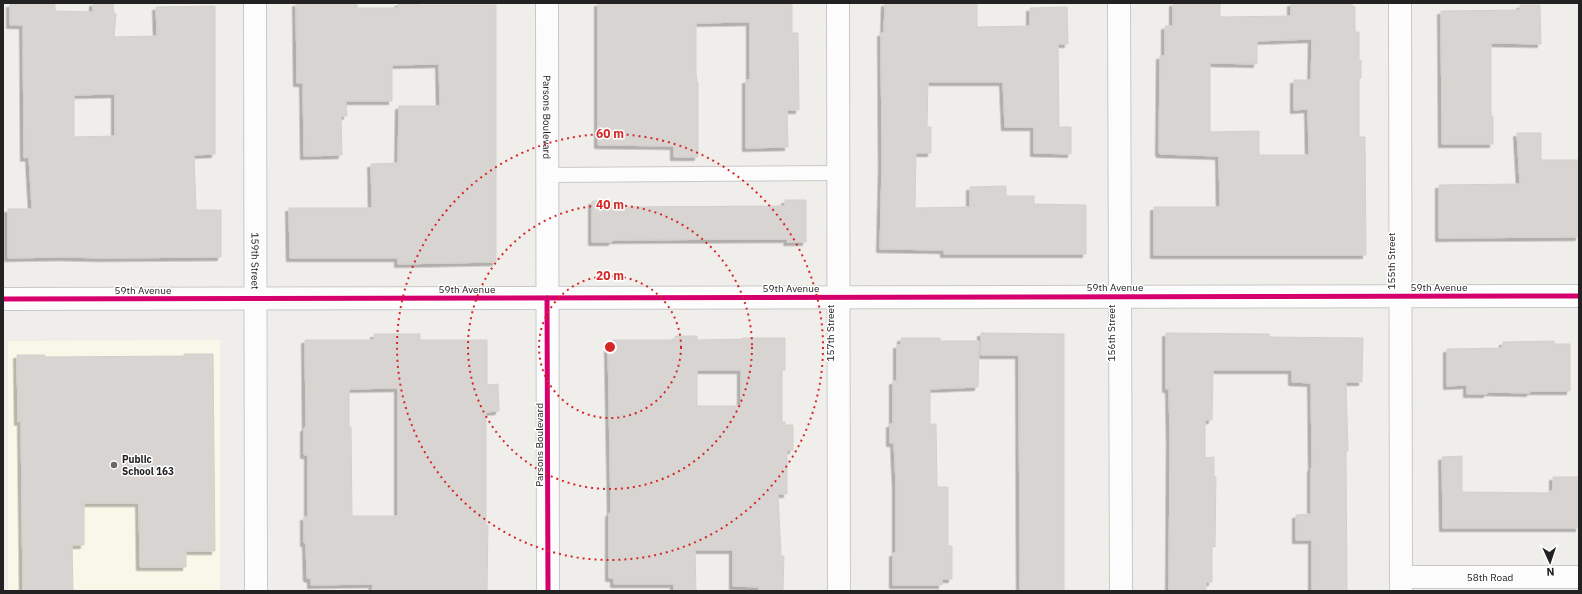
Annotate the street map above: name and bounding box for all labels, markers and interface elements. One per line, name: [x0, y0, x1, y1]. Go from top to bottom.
street label: Parsons Boulevard: [541, 75, 554, 159]
text: 60 m: [596, 126, 624, 141]
text: 40 m: [596, 197, 624, 212]
street label: 159th Street: [249, 232, 262, 290]
street label: 155th Street: [1385, 232, 1398, 289]
text: 20 m: [596, 268, 624, 283]
street label: 59th Avenue: [1087, 281, 1144, 294]
street label: 59th Avenue: [1411, 281, 1468, 294]
street label: 59th Avenue: [763, 282, 820, 295]
street label: 59th Avenue: [439, 283, 496, 296]
street label: 59th Avenue: [115, 284, 172, 297]
street label: 157th Street: [824, 304, 837, 361]
street label: 156th Street: [1105, 304, 1118, 361]
centre of rings: [603, 340, 617, 354]
street label: Parsons Boulevard: [533, 403, 546, 487]
place label: Public School 163: [122, 453, 174, 478]
marker: Public School 163: [109, 460, 119, 470]
north arrow: [1530, 542, 1570, 582]
text: N: [1546, 565, 1555, 579]
street label: 58th Road: [1467, 571, 1513, 584]

